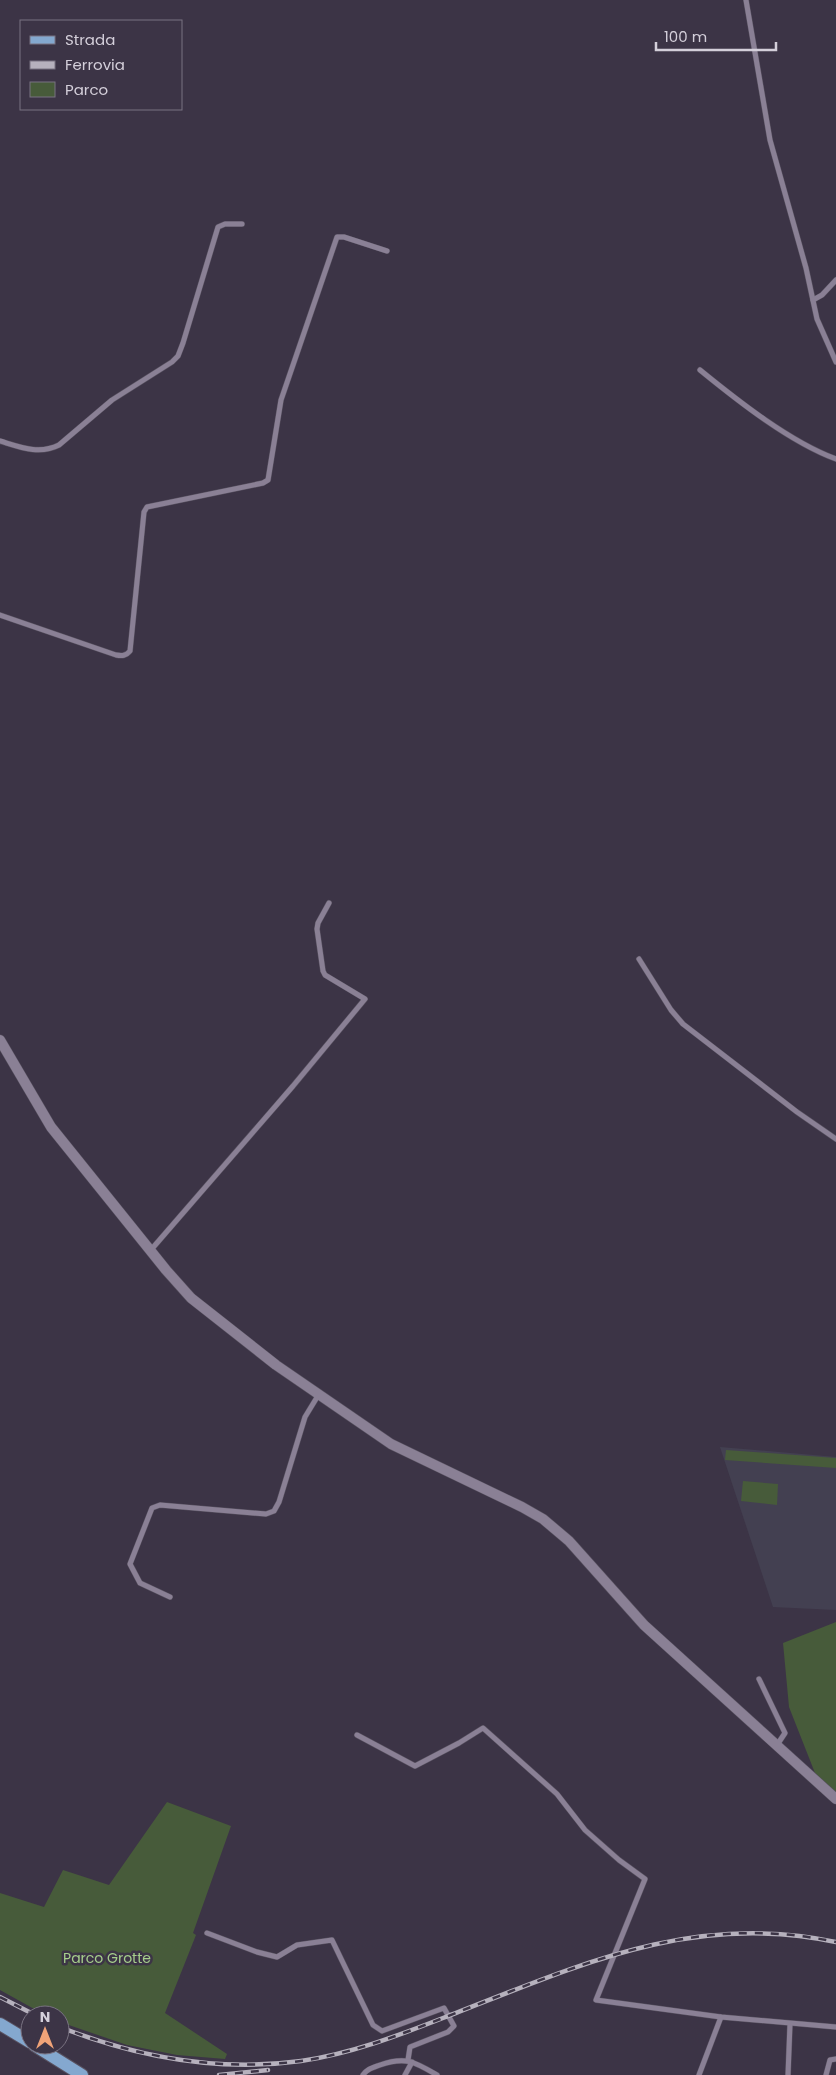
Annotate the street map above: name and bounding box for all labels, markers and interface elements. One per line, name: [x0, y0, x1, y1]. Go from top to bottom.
legend: [20, 20, 182, 110]
scale bar: [656, 20, 776, 52]
text: 100 m: [664, 26, 707, 47]
text: Strada: [65, 29, 115, 50]
text: Ferrovia: [65, 54, 125, 75]
text: Parco: [65, 79, 108, 100]
park label: Parco Grotte: [63, 1948, 151, 1968]
north arrow: [20, 2005, 70, 2055]
text: N: [40, 2007, 50, 2027]

